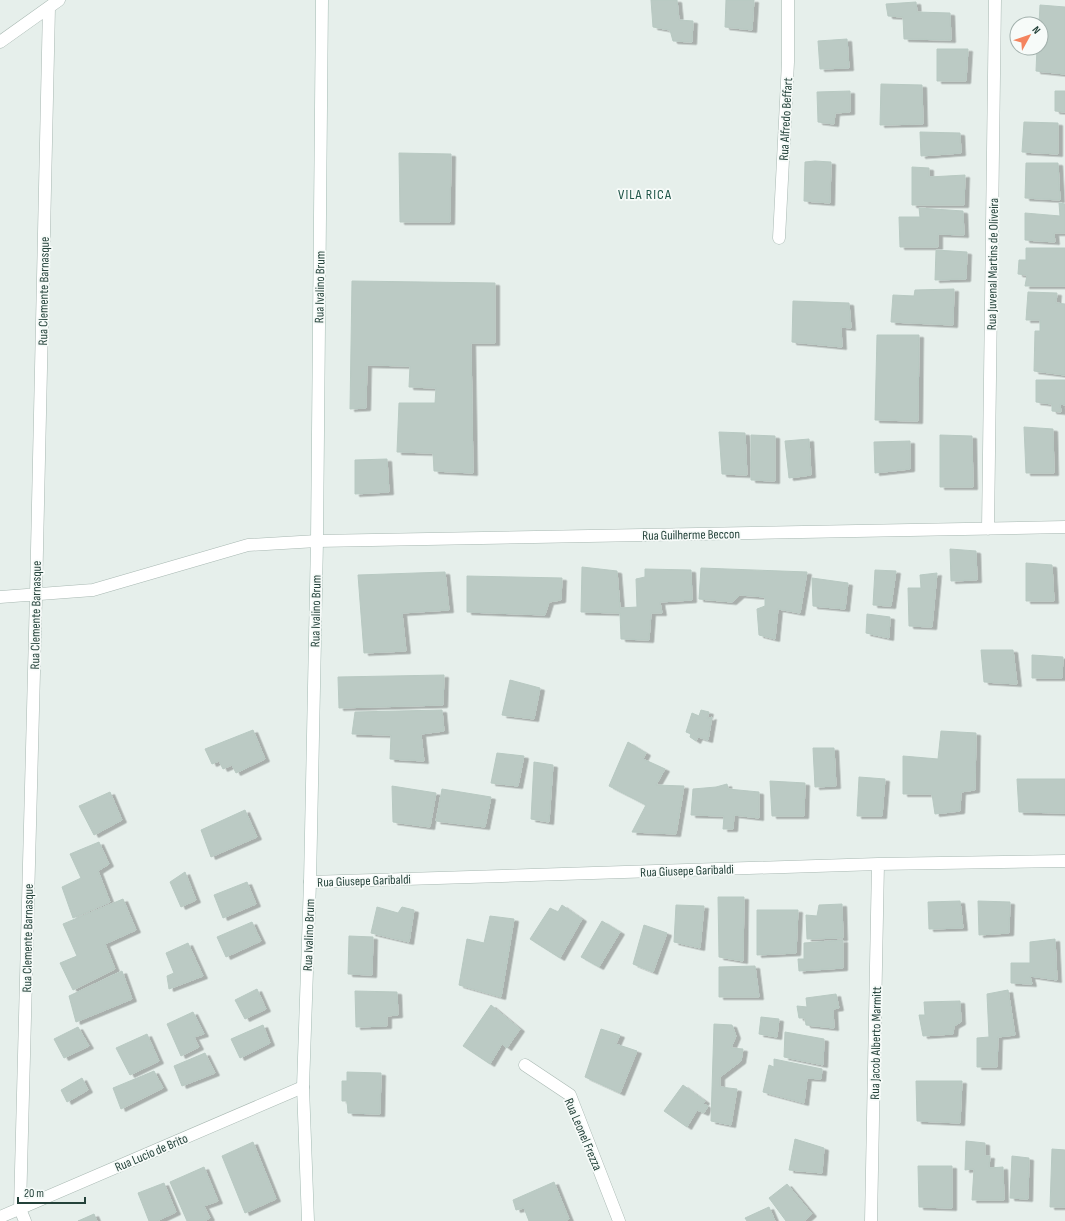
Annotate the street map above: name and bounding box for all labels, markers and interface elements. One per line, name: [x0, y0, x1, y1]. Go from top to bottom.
north arrow: [1009, 16, 1049, 56]
text: N: [1029, 23, 1043, 36]
street label: Rua Alfredo Beffart: [776, 77, 796, 161]
district label: VILA RICA: [618, 186, 672, 203]
street label: Rua Juvenal Martins de Oliveira: [984, 198, 1002, 330]
street label: Rua Clemente Barnasque: [35, 237, 53, 346]
street label: Rua Ivalino Brum: [311, 251, 329, 323]
street label: Rua Guilherme Beccon: [642, 526, 740, 544]
street label: Rua Clemente Barnasque: [27, 561, 45, 670]
street label: Rua Ivalino Brum: [307, 575, 325, 647]
street label: Rua Giusepe Garibaldi: [640, 861, 734, 881]
street label: Rua Giusepe Garibaldi: [317, 871, 411, 891]
street label: Rua Clemente Barnasque: [19, 884, 37, 993]
street label: Rua Ivalino Brum: [300, 899, 318, 972]
street label: Rua Jacob Alberto Marmitt: [867, 986, 885, 1100]
street label: Rua Leonel Frezza: [561, 1096, 606, 1173]
street label: Rua Lucio de Brito: [112, 1130, 190, 1175]
scale bar: [18, 1179, 85, 1205]
text: 20 m: [24, 1186, 44, 1201]

